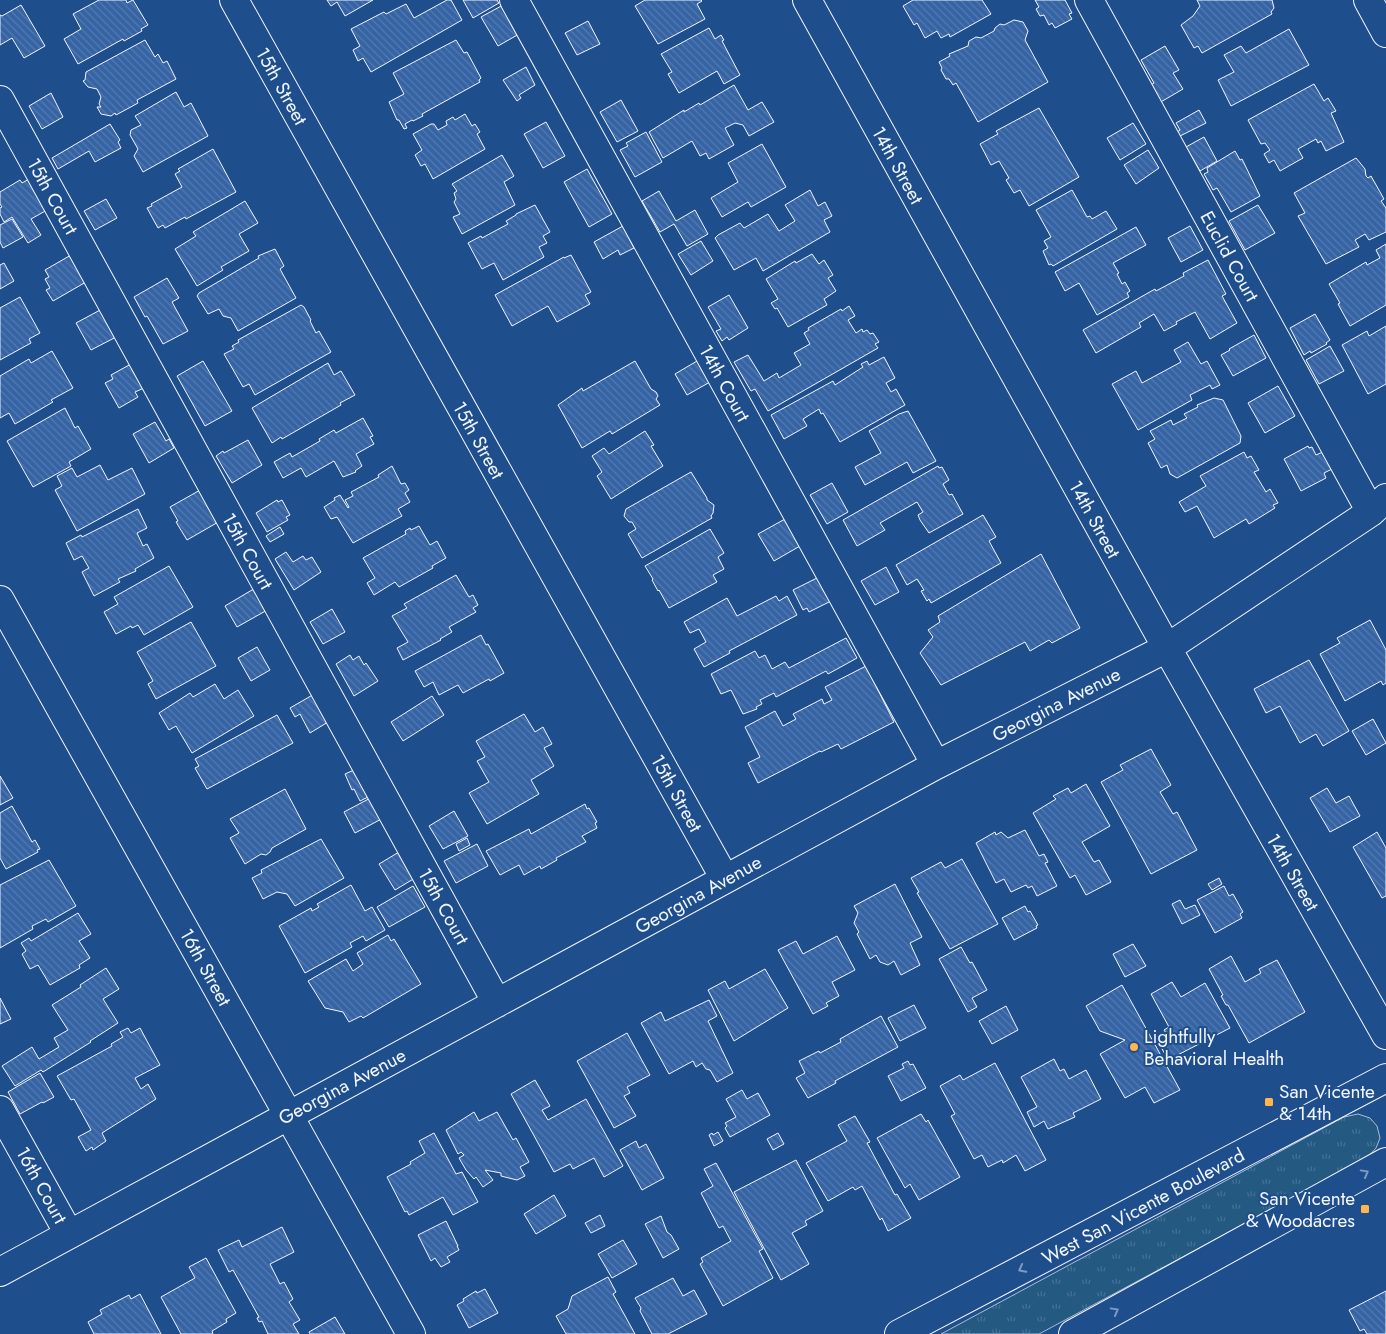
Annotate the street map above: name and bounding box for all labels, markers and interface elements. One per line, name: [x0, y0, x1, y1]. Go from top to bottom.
street label: 15th Street: [249, 43, 314, 130]
street label: 14th Street: [865, 121, 930, 209]
street label: 15th Court: [20, 153, 85, 240]
street label: Euclid Court: [1194, 206, 1266, 307]
street label: 14th Court: [692, 340, 757, 427]
street label: 15th Street: [446, 397, 511, 484]
street label: 14th Street: [1062, 475, 1127, 563]
street label: 15th Court: [215, 508, 280, 595]
street label: Georgina Avenue: [987, 660, 1125, 748]
street label: 15th Street: [644, 750, 709, 837]
street label: 14th Street: [1260, 829, 1326, 916]
street label: Georgina Avenue: [630, 848, 767, 940]
street label: 15th Court: [411, 863, 476, 950]
street label: 16th Street: [173, 923, 238, 1011]
place label: Lightfully Behavioral Health: [1144, 1023, 1284, 1072]
street label: Georgina Avenue: [274, 1041, 411, 1131]
marker: Lightfully Behavioral Health: [1128, 1041, 1140, 1053]
place label: San Vicente & 14th: [1279, 1078, 1375, 1127]
marker: San Vicente & 14th: [1263, 1096, 1275, 1108]
street label: West San Vicente Boulevard: [1037, 1141, 1249, 1271]
street label: 16th Court: [9, 1142, 74, 1229]
one-way arrow: [1360, 1170, 1369, 1180]
place label: San Vicente & Woodacres: [1246, 1185, 1355, 1234]
marker: San Vicente & Woodacres: [1359, 1203, 1371, 1215]
one-way arrow: [1018, 1263, 1027, 1273]
one-way arrow: [1110, 1307, 1119, 1317]

